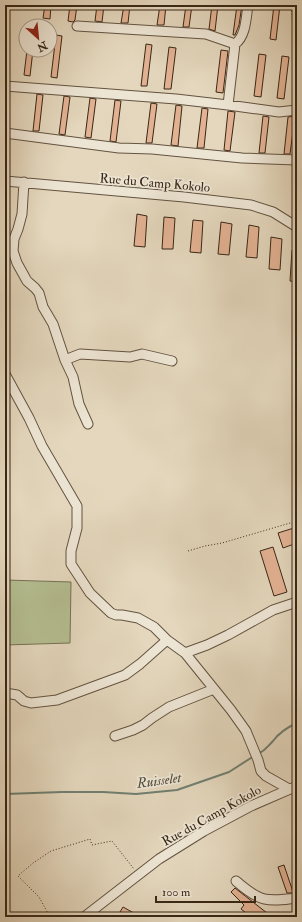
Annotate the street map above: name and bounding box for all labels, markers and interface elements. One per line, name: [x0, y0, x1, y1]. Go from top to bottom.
north arrow: [18, 18, 58, 58]
text: N: [34, 38, 51, 55]
street label: Rue du Camp Kokolo: [99, 170, 211, 197]
water label: Ruisselet: [135, 769, 183, 792]
street label: Rue du Camp Kokolo: [159, 782, 264, 851]
scale bar: [156, 878, 255, 904]
text: 100 m: [162, 885, 191, 900]

